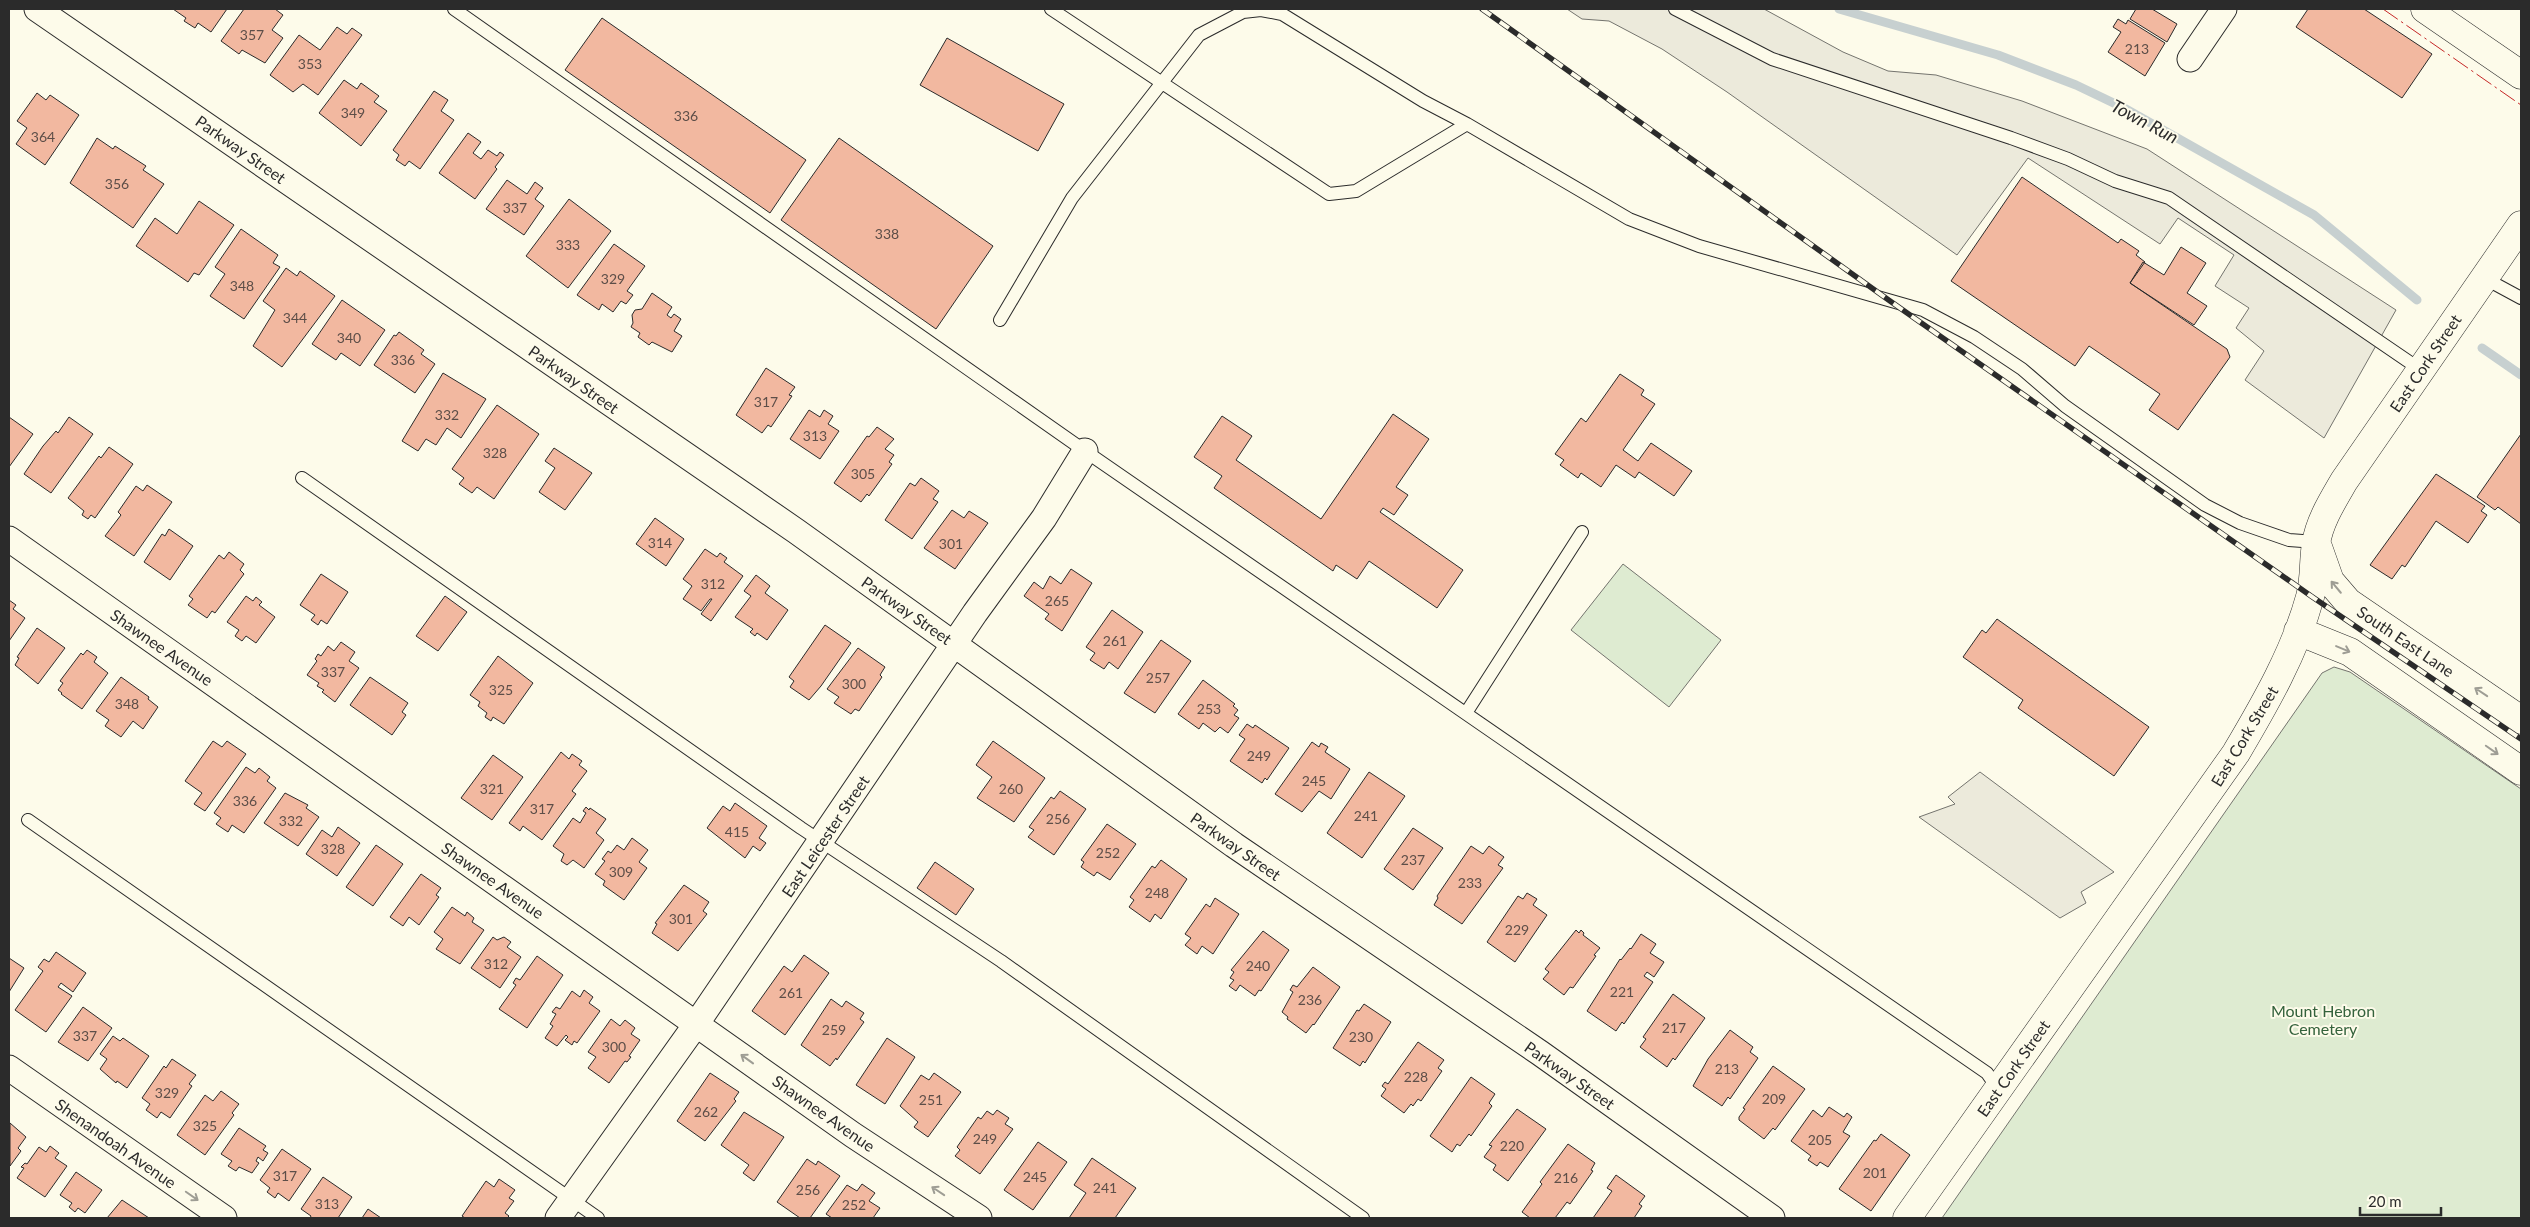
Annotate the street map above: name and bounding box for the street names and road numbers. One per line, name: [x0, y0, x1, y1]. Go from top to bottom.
street label: Parkway Street: [192, 111, 290, 187]
street label: East Cork Street: [2385, 310, 2465, 415]
street label: Parkway Street: [525, 341, 623, 417]
street label: Parkway Street: [858, 572, 956, 648]
street label: South East Lane: [2354, 602, 2458, 680]
street label: Shawnee Avenue: [107, 605, 217, 689]
street label: East Cork Street: [2207, 682, 2282, 790]
street label: East Leicester Street: [777, 771, 873, 900]
street label: Parkway Street: [1187, 808, 1285, 884]
street label: Shawnee Avenue: [438, 838, 548, 922]
street label: East Cork Street: [1973, 1016, 2054, 1120]
street label: Parkway Street: [1521, 1037, 1619, 1113]
street label: Shawnee Avenue: [769, 1071, 879, 1155]
street label: Shenandoah Avenue: [52, 1094, 180, 1192]

